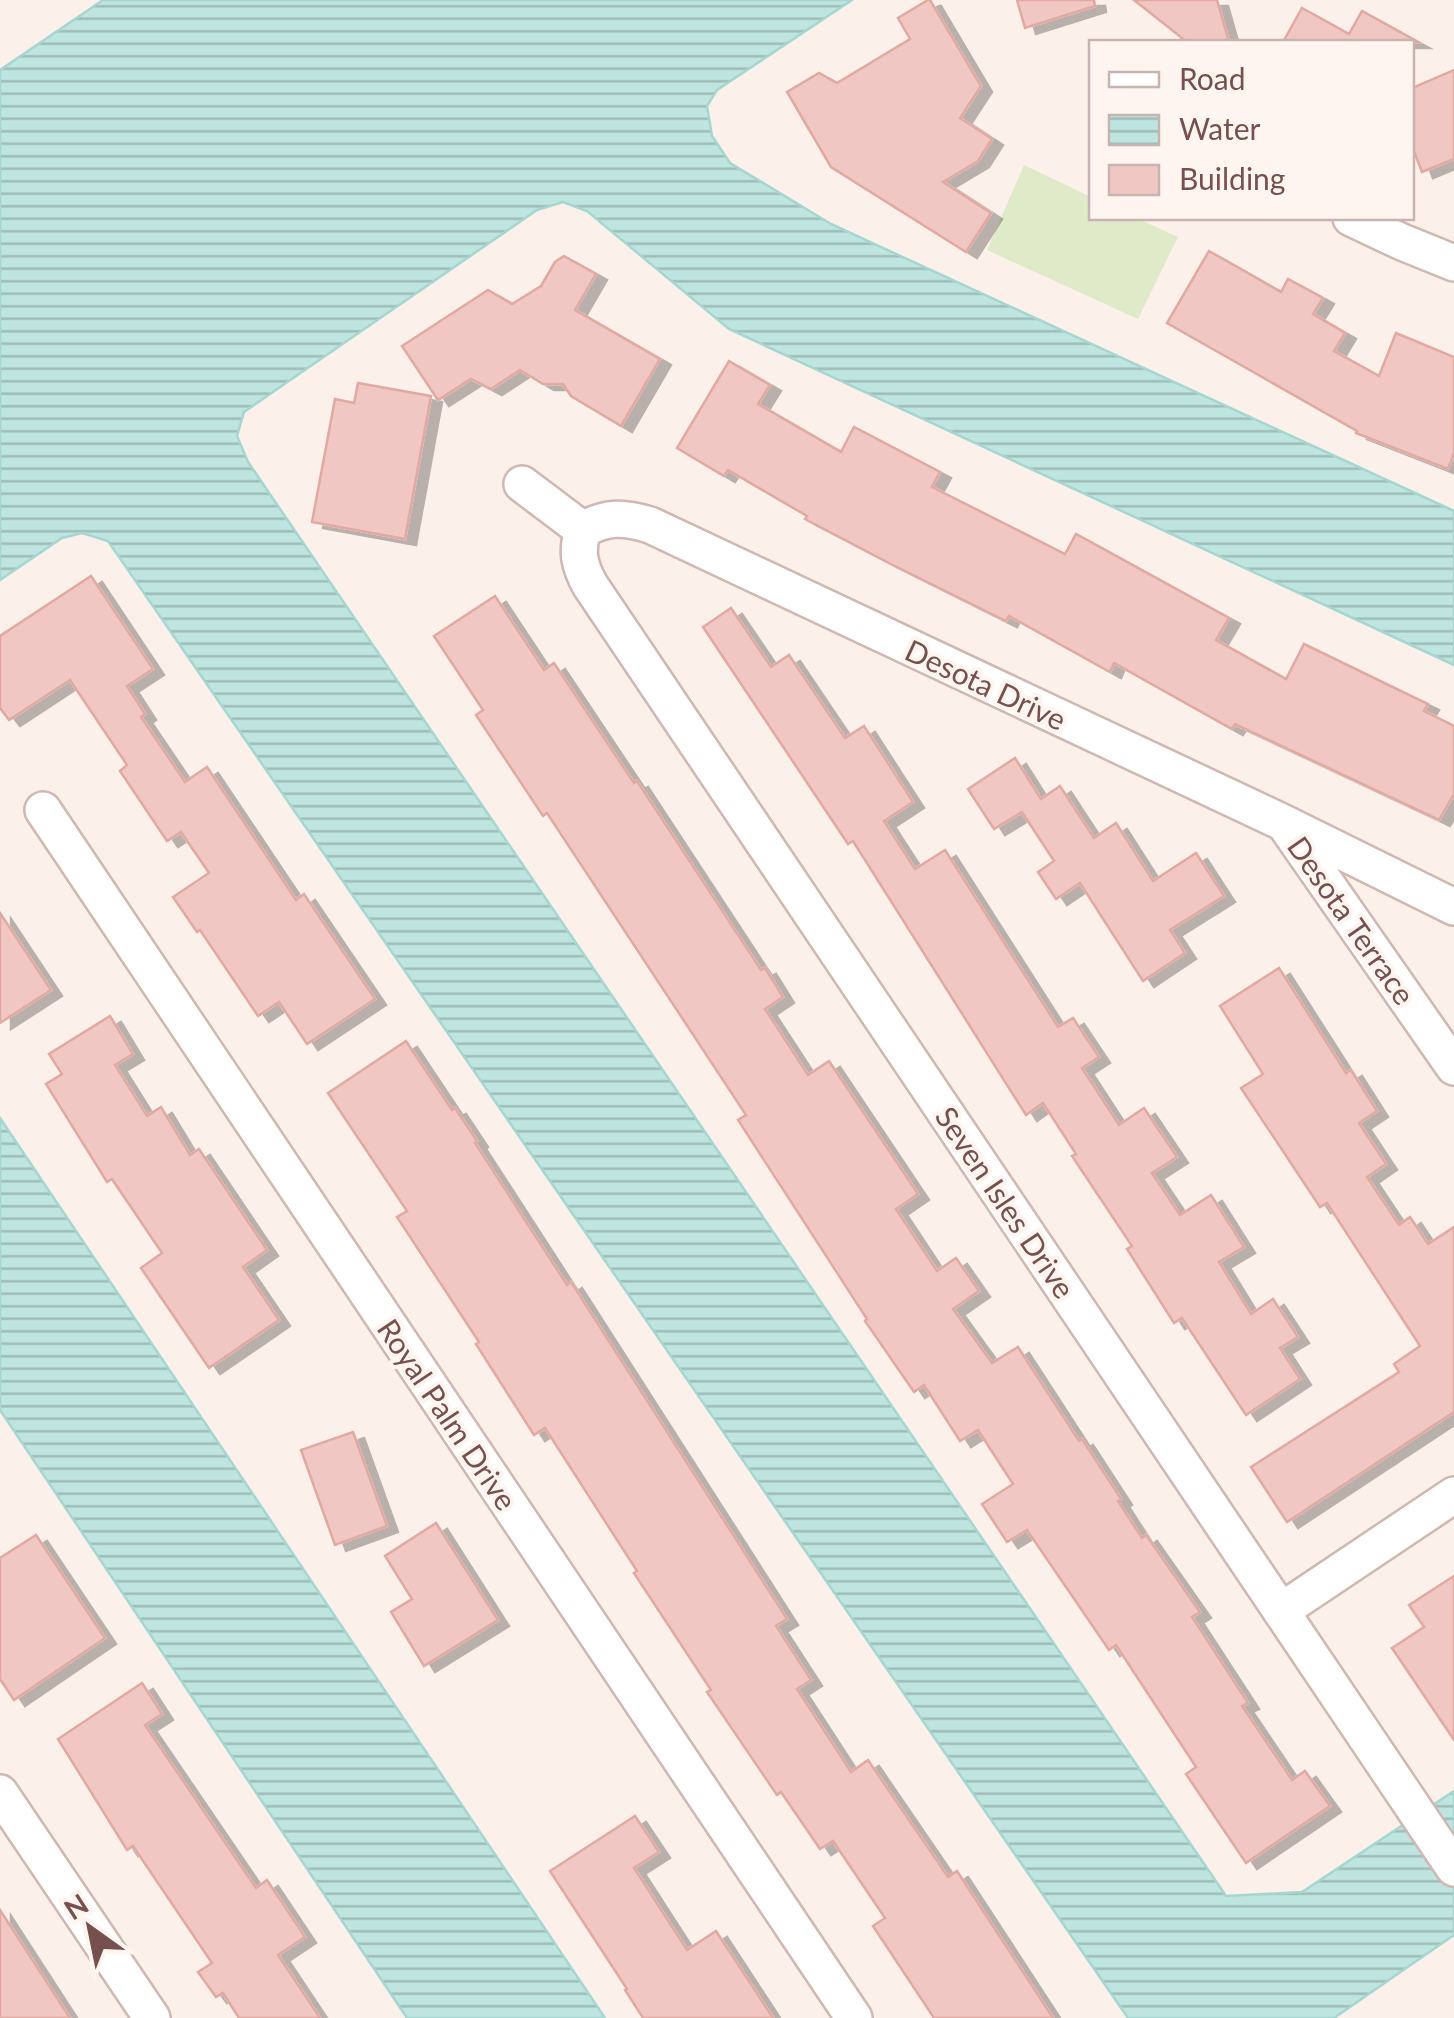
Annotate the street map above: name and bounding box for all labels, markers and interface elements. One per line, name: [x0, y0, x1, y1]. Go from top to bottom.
legend: [1089, 40, 1414, 220]
text: Road: [1179, 60, 1246, 96]
text: Water: [1179, 110, 1261, 146]
text: Building: [1179, 160, 1285, 196]
street label: Desota Drive: [900, 631, 1072, 737]
street label: Desota Terrace: [1281, 829, 1423, 1011]
street label: Seven Isles Drive: [929, 1099, 1083, 1305]
street label: Royal Palm Drive: [371, 1312, 525, 1516]
north arrow: [40, 1878, 140, 1978]
text: N: [58, 1886, 94, 1926]

